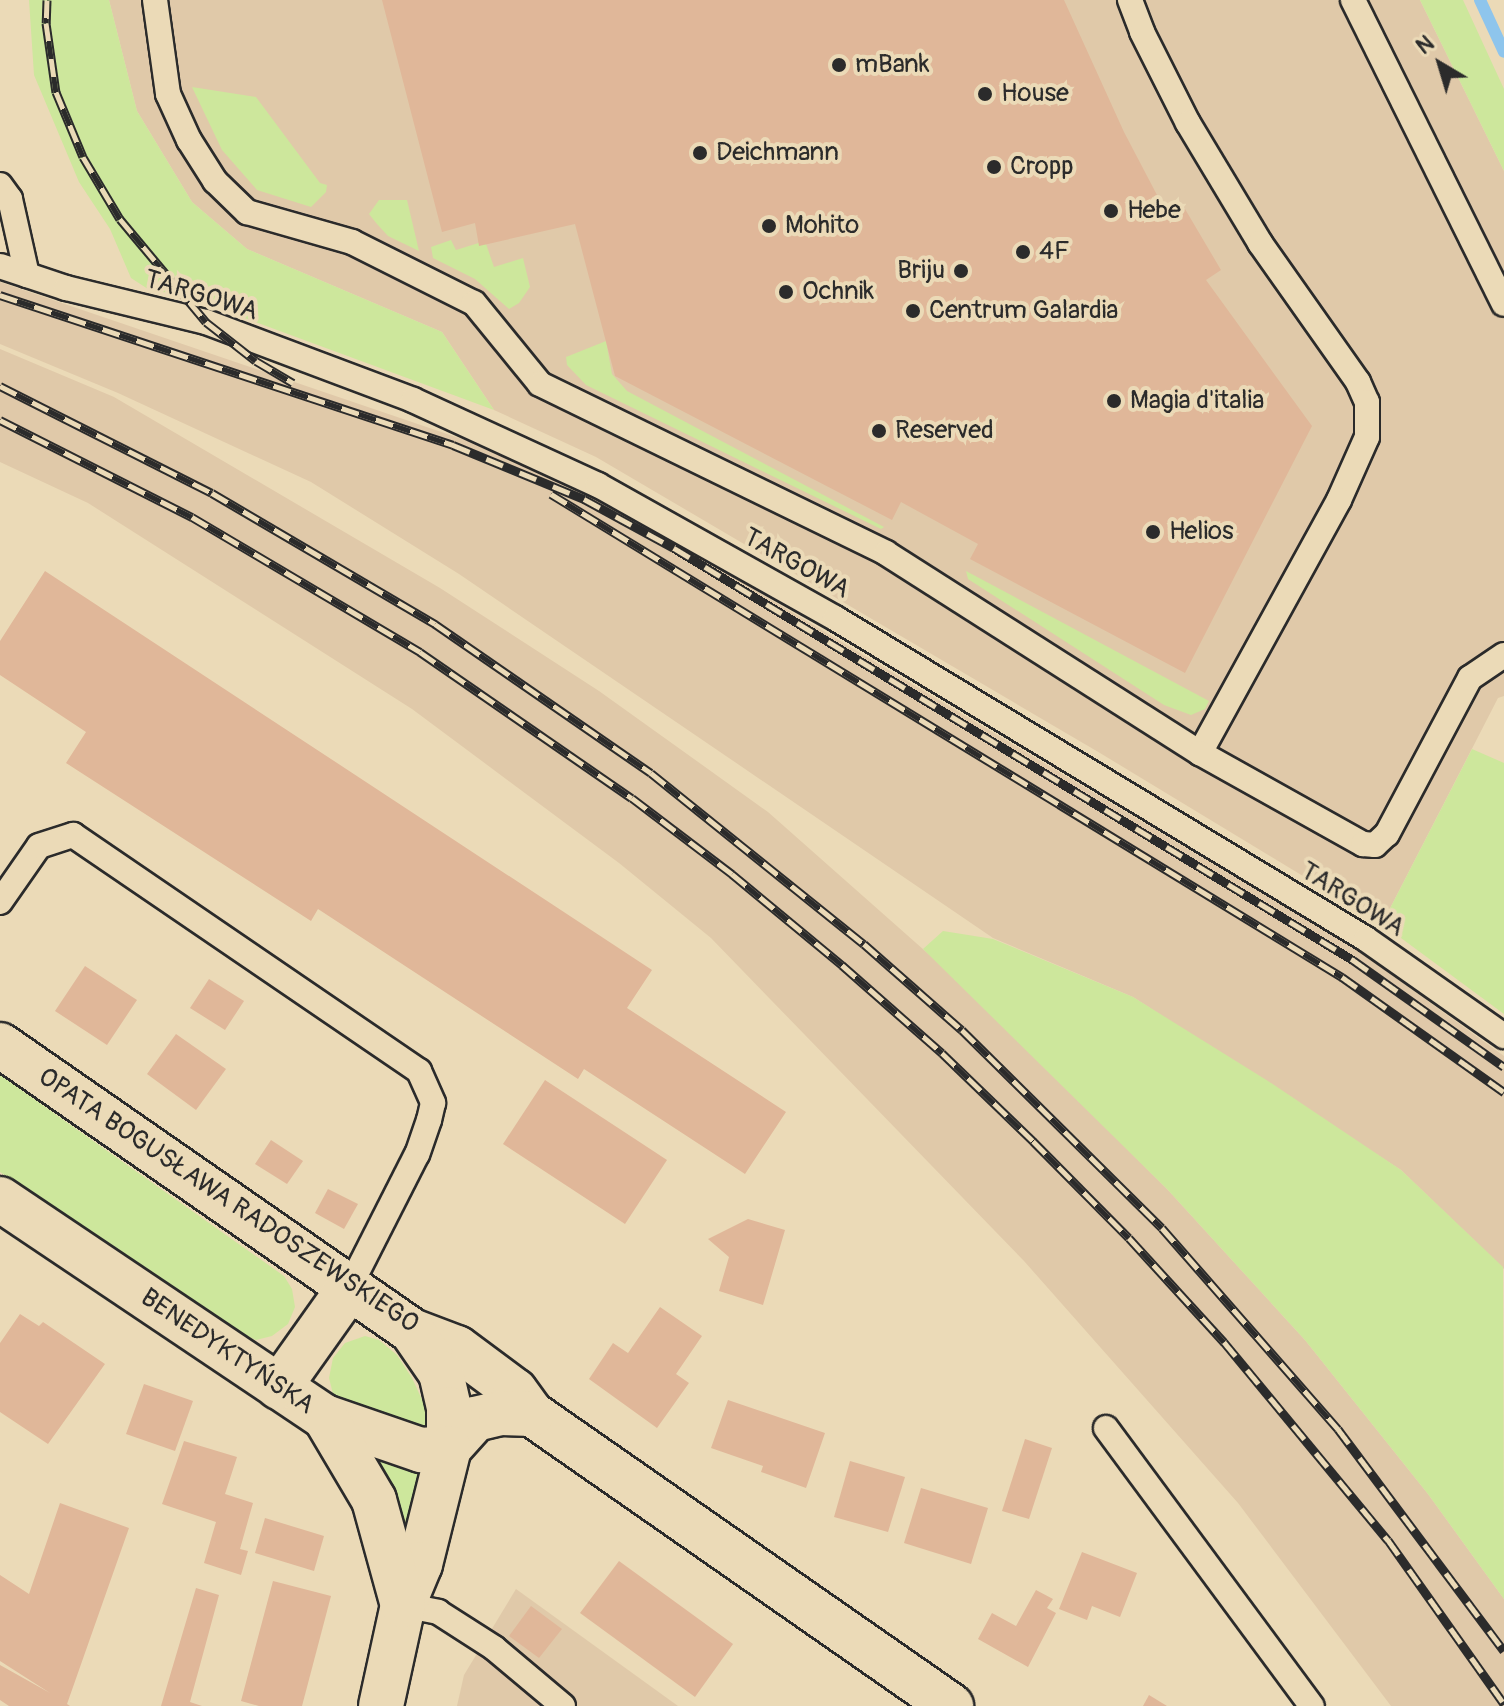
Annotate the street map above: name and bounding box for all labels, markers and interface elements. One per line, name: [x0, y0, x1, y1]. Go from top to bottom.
north arrow: [1400, 24, 1480, 104]
text: N: [1411, 29, 1440, 61]
place label: mBank: [855, 49, 930, 81]
marker: mBank: [830, 56, 848, 74]
place label: House: [1001, 78, 1069, 110]
marker: House: [976, 85, 994, 103]
place label: Deichmann: [716, 137, 839, 169]
marker: Deichmann: [691, 144, 709, 162]
place label: Cropp: [1010, 151, 1074, 183]
marker: Cropp: [985, 158, 1003, 176]
place label: Hebe: [1127, 195, 1181, 227]
marker: Hebe: [1102, 202, 1120, 220]
place label: Mohito: [785, 210, 859, 242]
marker: Mohito: [760, 217, 778, 235]
place label: 4F: [1039, 236, 1070, 268]
marker: 4F: [1014, 243, 1032, 261]
place label: Briju: [897, 255, 945, 287]
marker: Briju: [952, 262, 970, 280]
street label: TARGOWA: [141, 264, 261, 328]
place label: Ochnik: [802, 276, 874, 308]
marker: Ochnik: [777, 283, 795, 301]
place label: Centrum Galardia: [929, 295, 1118, 327]
marker: Centrum Galardia: [904, 302, 922, 320]
place label: Magia d'italia: [1130, 385, 1264, 417]
marker: Magia d'italia: [1105, 392, 1123, 410]
place label: Reserved: [895, 415, 994, 447]
marker: Reserved: [870, 422, 888, 440]
place label: Helios: [1169, 516, 1234, 548]
street label: TARGOWA: [737, 522, 855, 606]
marker: Helios: [1144, 523, 1162, 541]
street label: TARGOWA: [1294, 856, 1410, 944]
street label: OPATA BOGUSŁAWA RADOSZEWSKIEGO: [32, 1062, 424, 1340]
street label: BENEDYKTYŃSKA: [134, 1283, 320, 1421]

